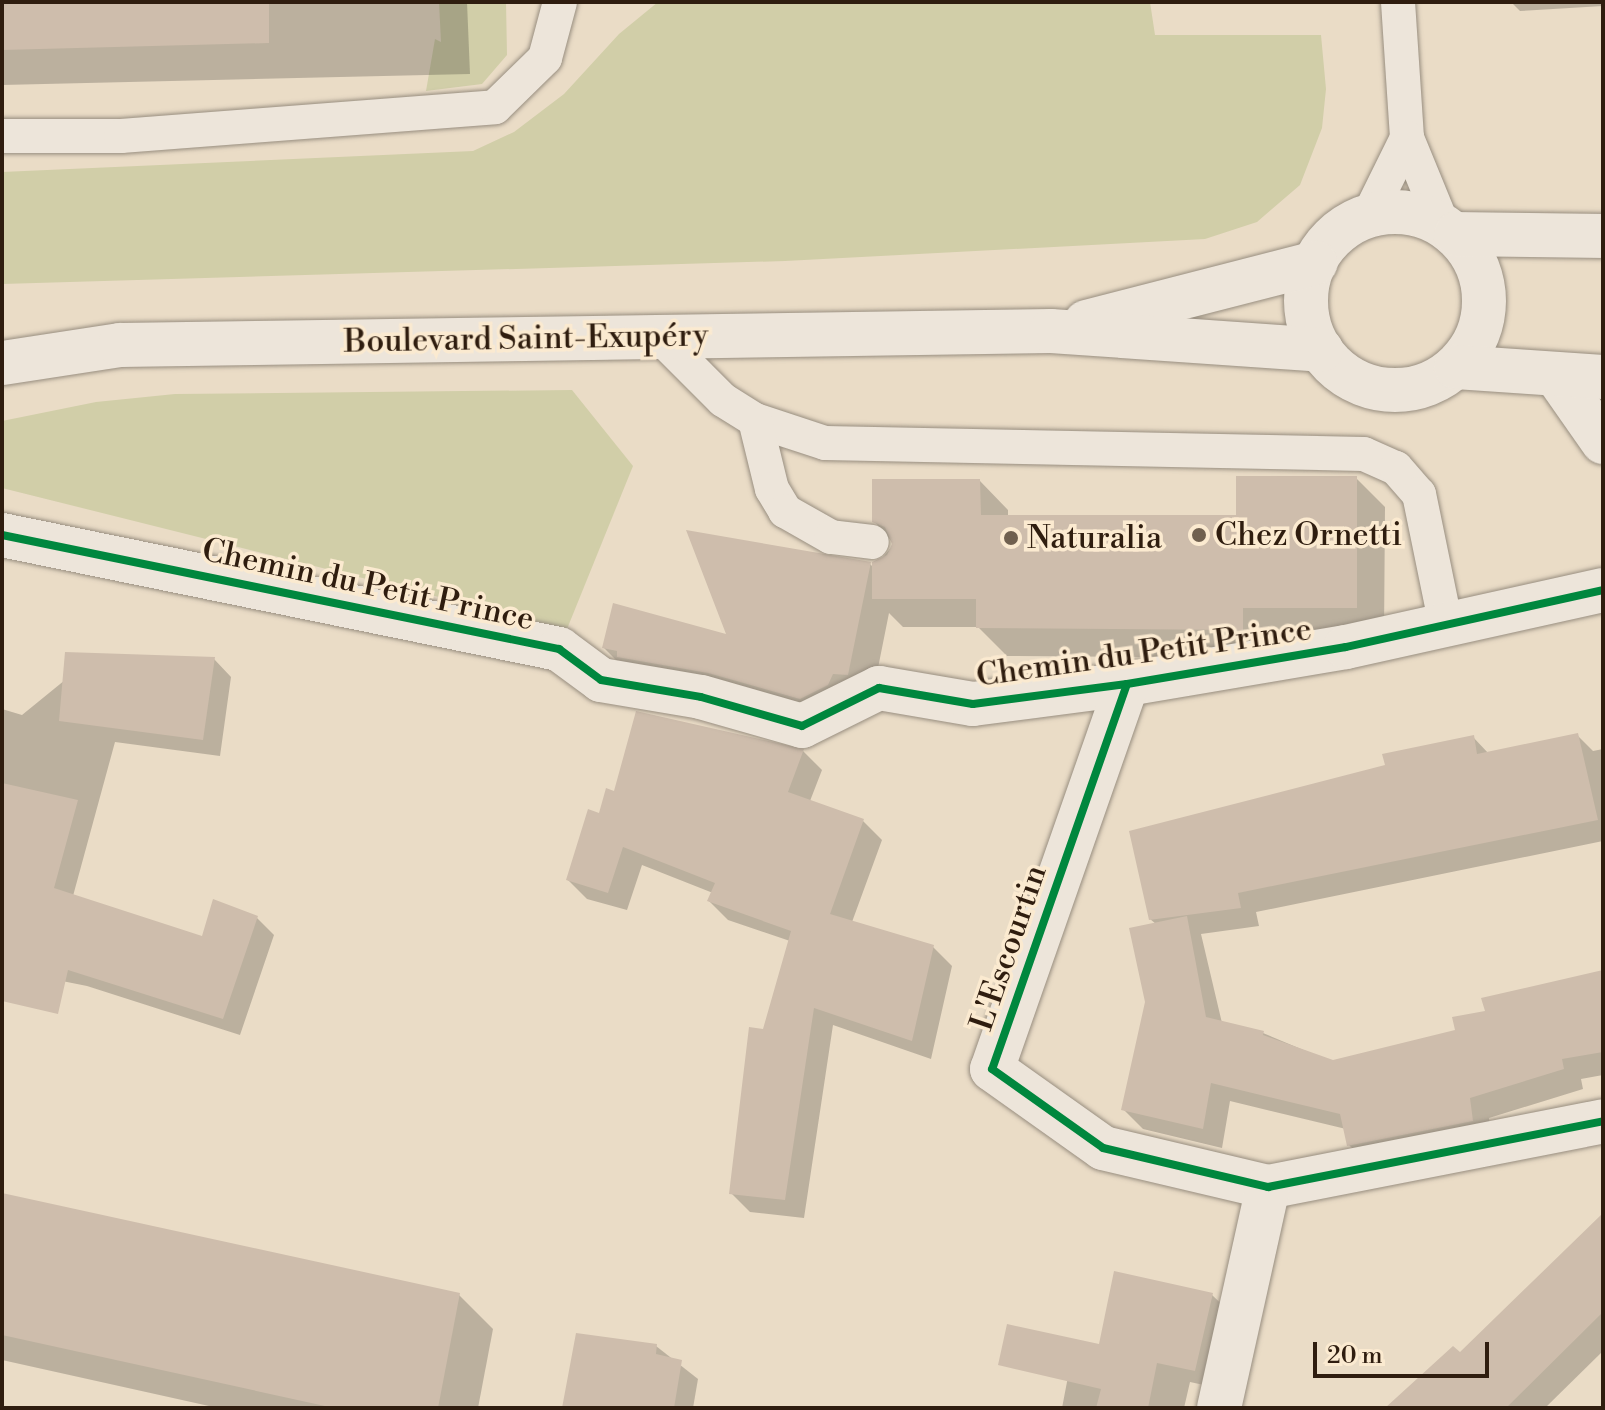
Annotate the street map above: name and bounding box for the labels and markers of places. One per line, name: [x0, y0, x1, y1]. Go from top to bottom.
place label: Chez Ornetti: [1215, 516, 1402, 554]
place label: Naturalia: [1027, 519, 1162, 557]
marker: Chez Ornetti: [1190, 526, 1208, 544]
marker: Naturalia: [1002, 529, 1020, 547]

